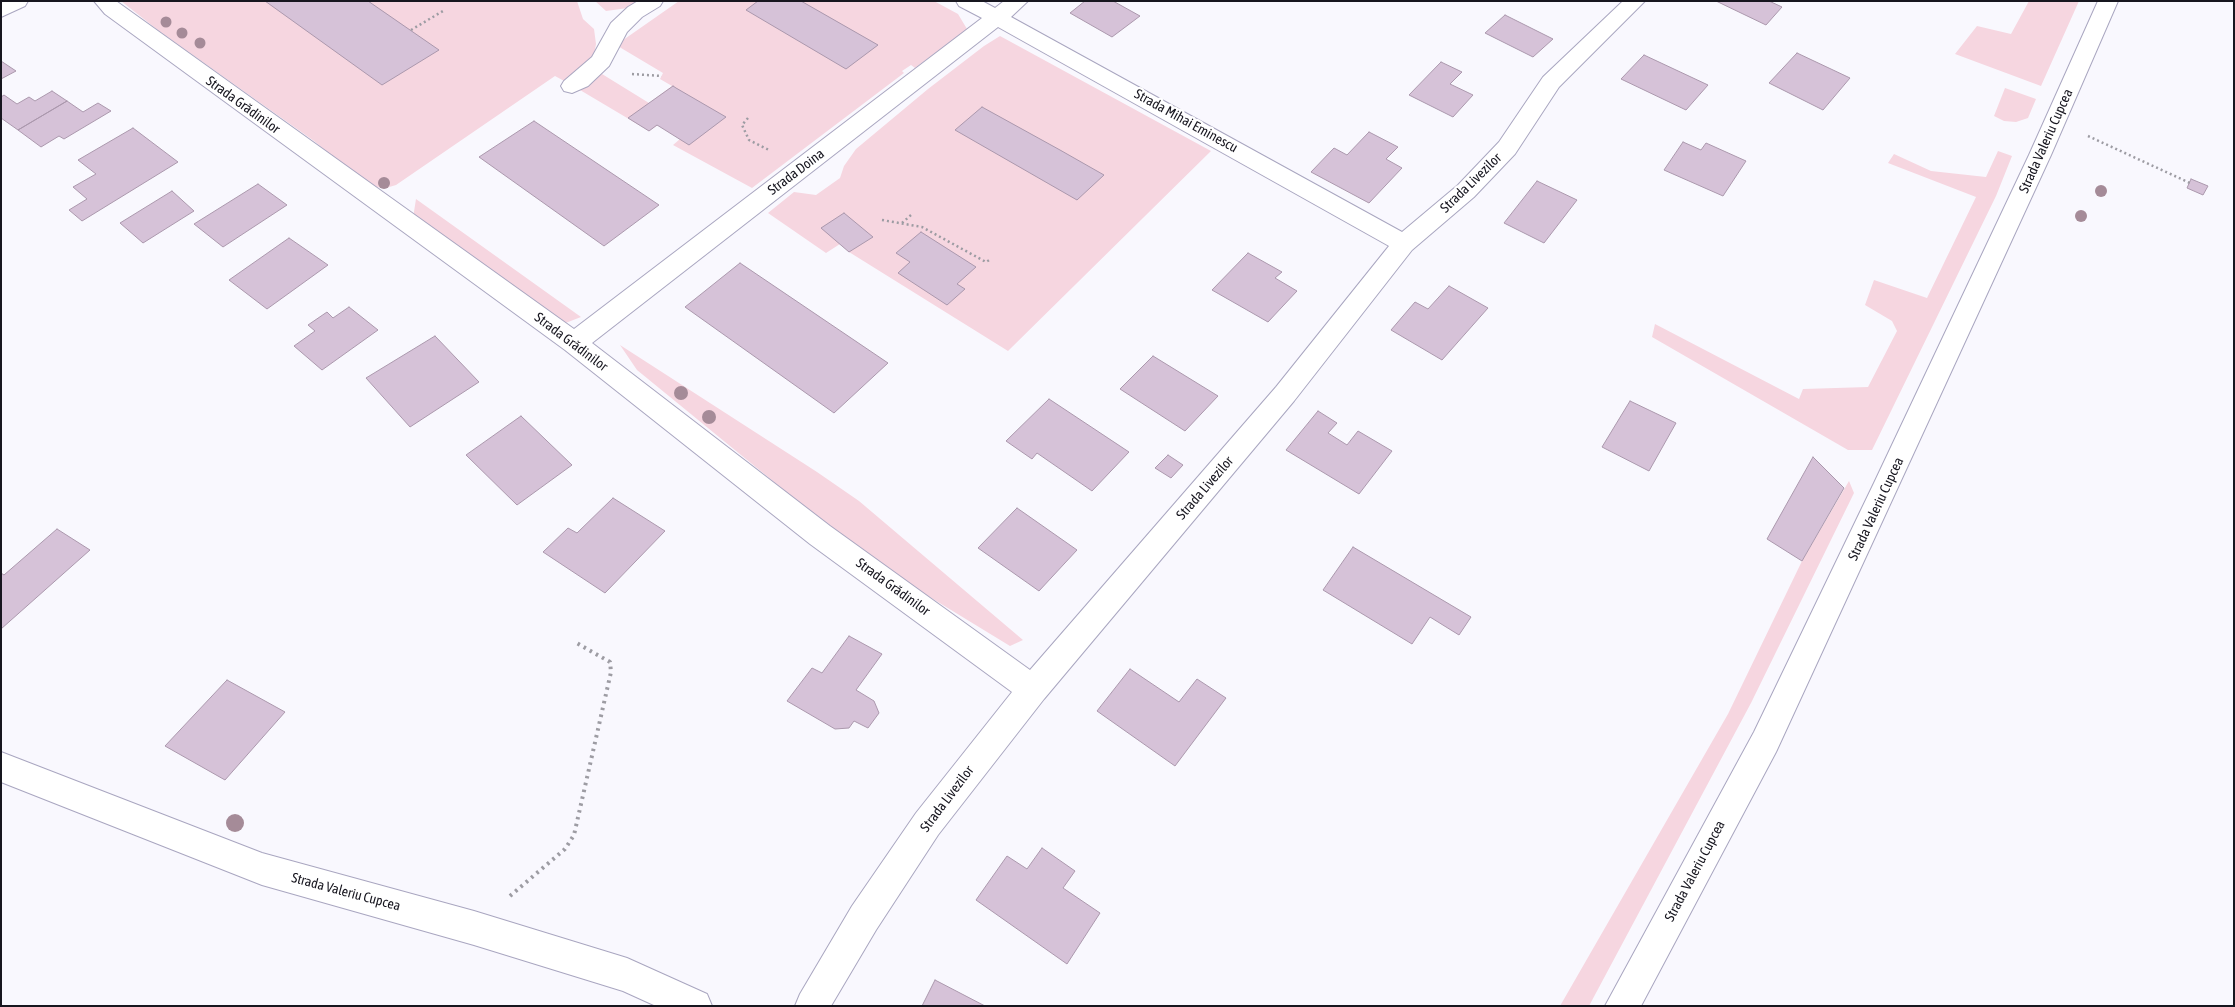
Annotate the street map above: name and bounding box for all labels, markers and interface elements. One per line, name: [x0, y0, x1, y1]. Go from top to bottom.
street label: Strada Grădinilor: [203, 73, 283, 137]
street label: Strada Mihai Eminescu: [1131, 86, 1241, 156]
street label: Strada Valeriu Cupcea: [2016, 86, 2076, 196]
street label: Strada Doina: [764, 145, 828, 199]
street label: Strada Livezilor: [1437, 150, 1505, 216]
street label: Strada Grădinilor: [531, 309, 611, 375]
street label: Strada Livezilor: [1173, 453, 1237, 523]
street label: Strada Valeriu Cupcea: [1845, 455, 1907, 563]
street label: Strada Grădinilor: [853, 555, 933, 619]
street label: Strada Livezilor: [917, 763, 977, 835]
street label: Strada Valeriu Cupcea: [1661, 818, 1729, 924]
street label: Strada Valeriu Cupcea: [290, 869, 402, 915]

